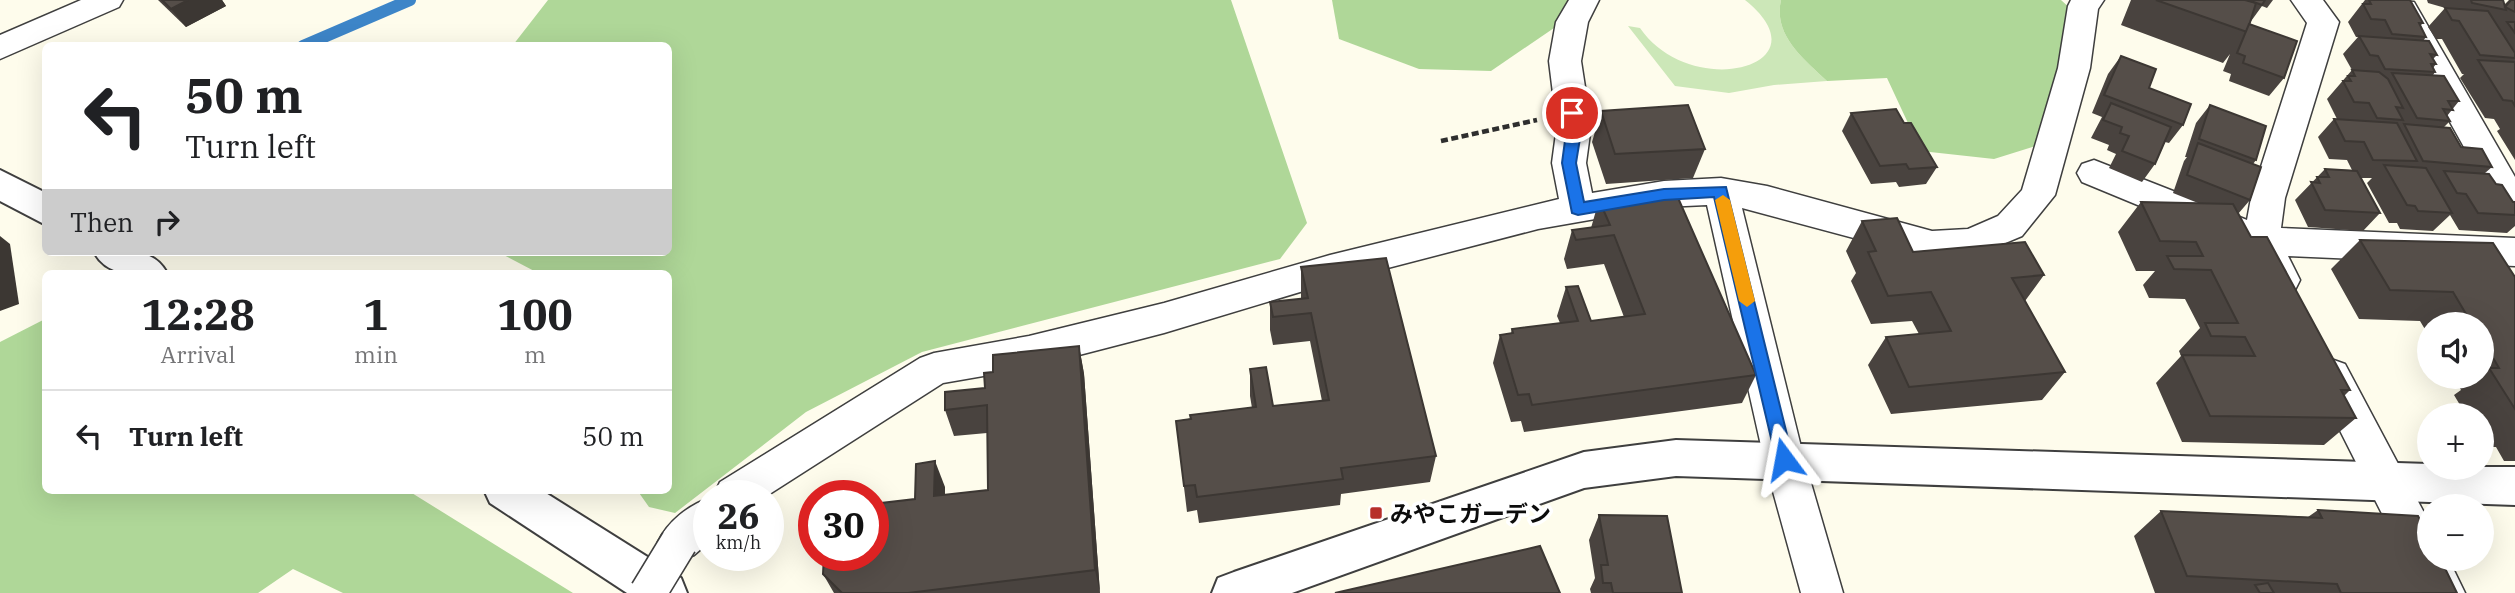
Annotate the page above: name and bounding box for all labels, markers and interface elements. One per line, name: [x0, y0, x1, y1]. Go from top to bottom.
text: 50 m: [185, 63, 303, 126]
icon: left: [70, 70, 161, 161]
pin: [1542, 83, 1602, 143]
icon: arrive: [1553, 94, 1591, 132]
text: Turn left: [185, 125, 316, 167]
icon: right: [148, 203, 186, 241]
text: Then: [70, 205, 134, 239]
text: 12:28: [141, 287, 255, 342]
text: 1: [363, 287, 389, 342]
text: 100: [497, 287, 573, 342]
map controls: [2417, 312, 2494, 571]
button: sound: [2417, 312, 2494, 389]
text: Arrival: [161, 339, 235, 369]
text: min: [354, 339, 398, 369]
text: m: [524, 339, 546, 369]
button: +: [2417, 403, 2494, 480]
icon: left: [70, 417, 108, 455]
text: Turn left: [129, 419, 243, 453]
text: 50 m: [582, 419, 644, 453]
position arrow: [1747, 422, 1821, 496]
speed limit sign: 30: [798, 480, 889, 571]
text: 26: [717, 493, 760, 539]
button: −: [2417, 494, 2494, 571]
place label: みやこガーデン: [1390, 498, 1551, 528]
marker: みやこガーデン: [1368, 505, 1384, 521]
text: km/h: [716, 531, 761, 554]

